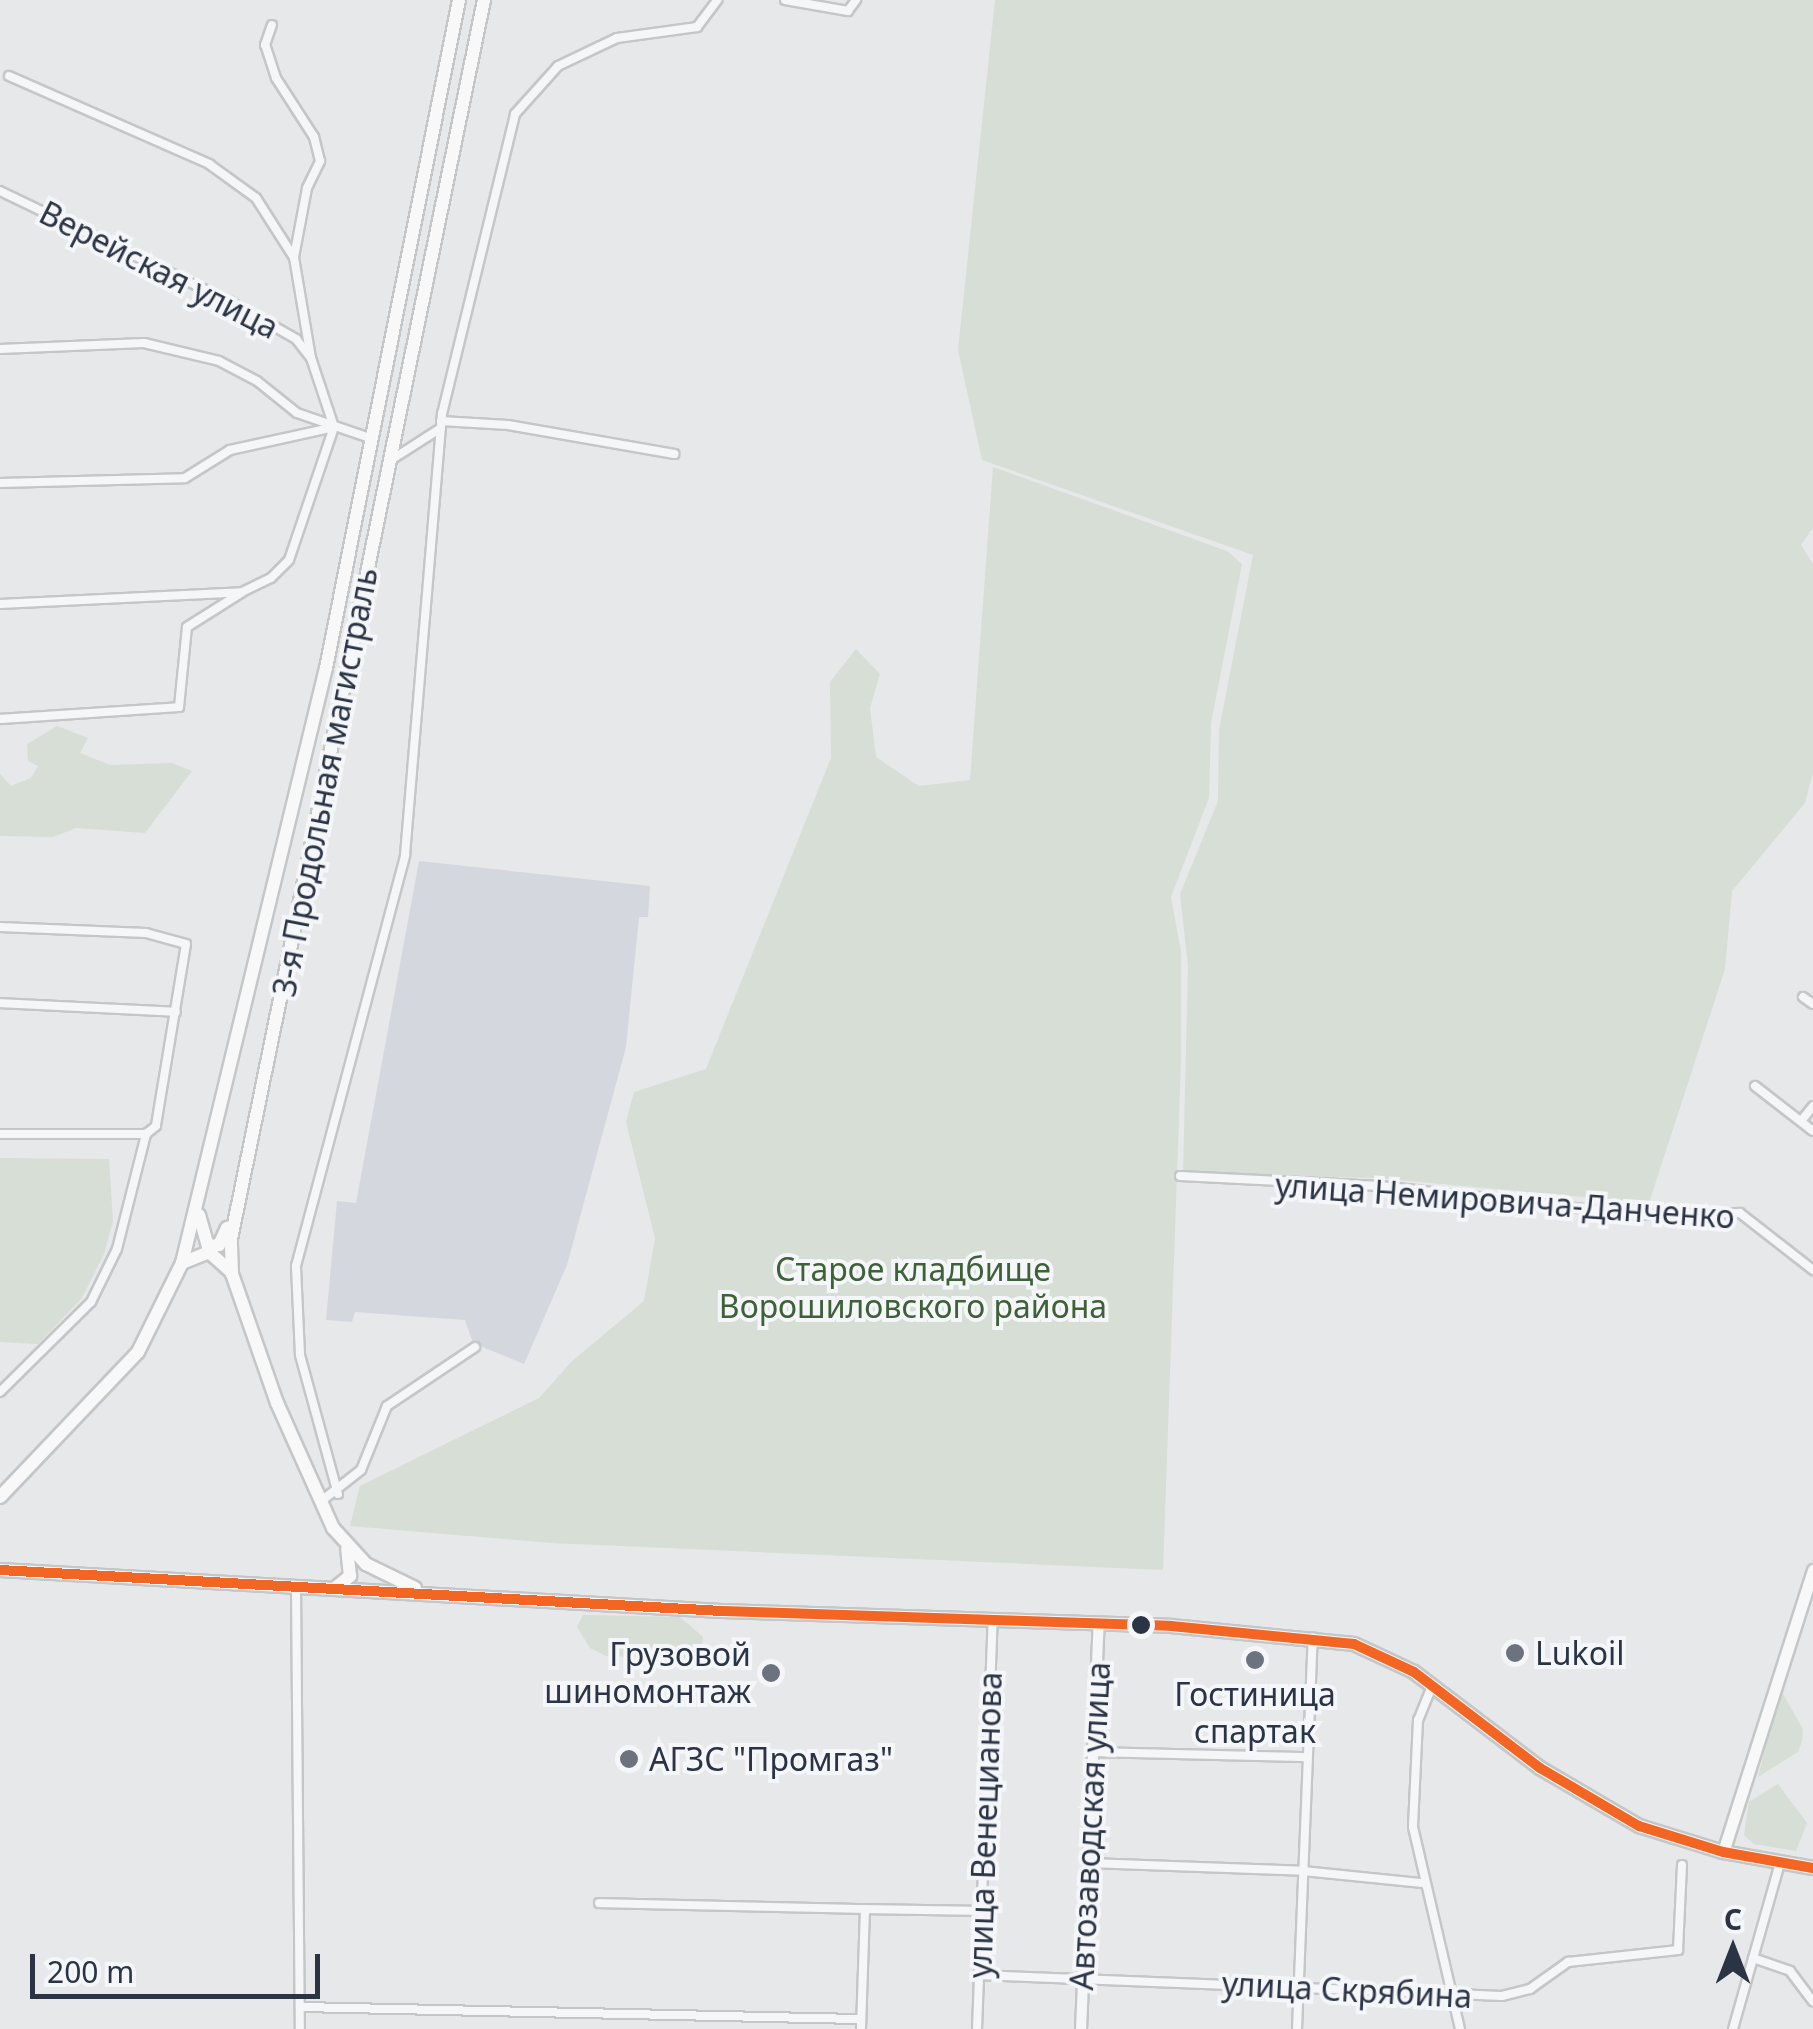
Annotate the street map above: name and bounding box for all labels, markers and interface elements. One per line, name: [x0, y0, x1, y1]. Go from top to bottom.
street label: Верейская улица: [33, 193, 285, 347]
street label: 3-я Продольная магистраль: [265, 564, 385, 1000]
street label: улица Немировича-Данченко: [1274, 1166, 1736, 1236]
park label: Старое кладбище Ворошиловского района: [719, 1251, 1107, 1326]
unlabelled marker: [1131, 1615, 1151, 1635]
place label: Lukoil: [1535, 1634, 1625, 1672]
place label: Грузовой шиномонтаж: [544, 1636, 751, 1711]
marker: Lukoil: [1504, 1642, 1526, 1664]
marker: Гостиница спартак: [1244, 1649, 1266, 1671]
street label: Автозаводская улица: [1062, 1661, 1118, 1991]
marker: Грузовой шиномонтаж: [760, 1662, 782, 1684]
street label: улица Венецианова: [960, 1671, 1010, 1979]
place label: Гостиница спартак: [1174, 1676, 1336, 1751]
place label: АГЗС "Промгаз": [649, 1740, 893, 1778]
marker: АГЗС "Промгаз": [618, 1748, 640, 1770]
north arrow: [1683, 1899, 1783, 1999]
text: С: [1724, 1900, 1742, 1938]
scale bar: [35, 1934, 325, 1996]
text: 200 m: [47, 1951, 134, 1992]
street label: улица Скрябина: [1221, 1964, 1473, 2016]

